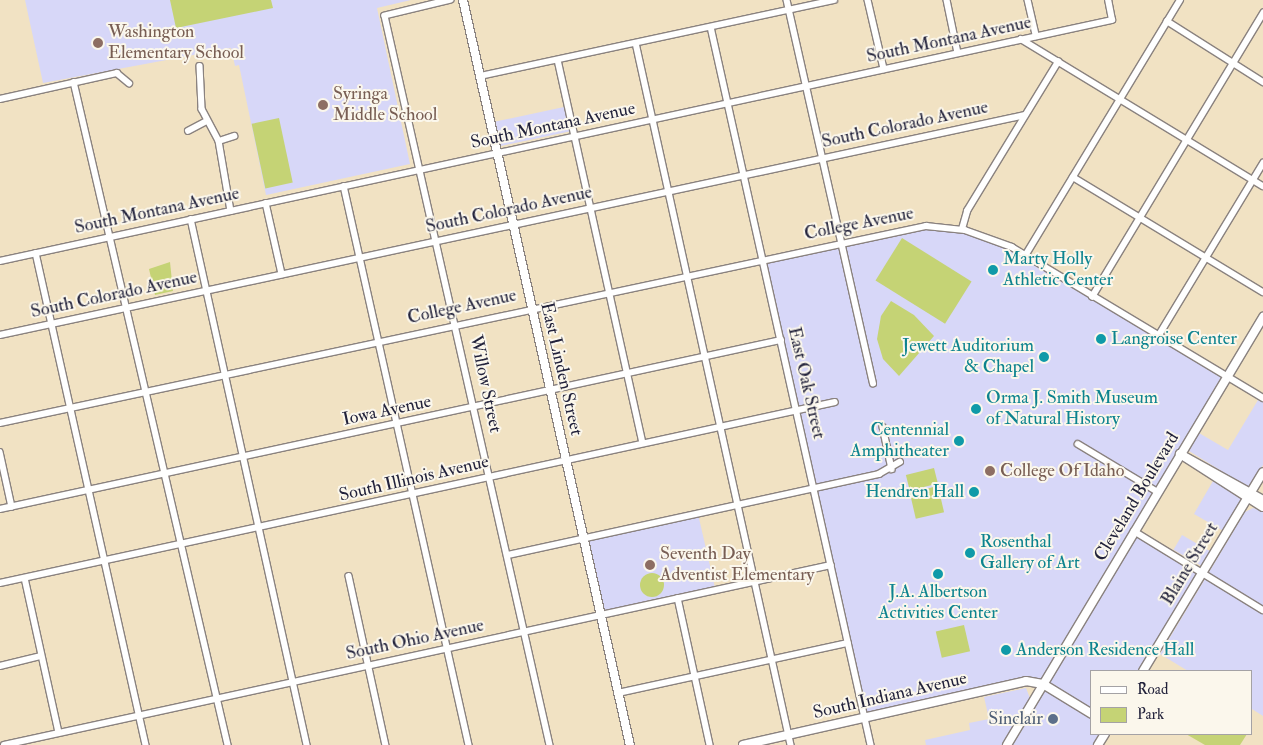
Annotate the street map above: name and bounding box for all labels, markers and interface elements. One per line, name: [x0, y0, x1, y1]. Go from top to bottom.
street label: South Montana Avenue: [865, 12, 1033, 68]
place label: Washington Elementary School: [108, 22, 244, 64]
marker: Washington Elementary School: [92, 37, 104, 49]
place label: Syringa Middle School: [333, 84, 437, 126]
street label: South Colorado Avenue: [820, 97, 990, 153]
street label: South Montana Avenue: [469, 98, 637, 154]
marker: Syringa Middle School: [317, 99, 329, 111]
street label: South Colorado Avenue: [424, 182, 594, 238]
street label: South Montana Avenue: [73, 183, 241, 239]
street label: College Avenue: [803, 203, 915, 245]
place label: Marty Holly Athletic Center: [1003, 249, 1113, 292]
marker: Marty Holly Athletic Center: [987, 264, 999, 276]
street label: South Colorado Avenue: [29, 267, 199, 323]
street label: College Avenue: [406, 285, 518, 329]
street label: East Linden Street: [535, 300, 587, 438]
street label: East Oak Street: [783, 325, 829, 441]
place label: Langroise Center: [1111, 328, 1237, 350]
street label: Willow Street: [464, 333, 506, 435]
marker: Langroise Center: [1095, 333, 1107, 345]
place label: Jewett Auditorium & Chapel: [902, 336, 1034, 378]
marker: Jewett Auditorium & Chapel: [1038, 351, 1050, 363]
place label: Orma J. Smith Museum of Natural History: [986, 388, 1158, 430]
street label: Iowa Avenue: [341, 391, 433, 431]
marker: Orma J. Smith Museum of Natural History: [970, 403, 982, 415]
place label: Centennial Amphitheater: [850, 420, 949, 462]
street label: Cleveland Boulevard: [1090, 429, 1184, 565]
marker: Centennial Amphitheater: [953, 435, 965, 447]
street label: South Illinois Avenue: [337, 451, 491, 507]
place label: College Of Idaho: [1000, 460, 1124, 482]
marker: College Of Idaho: [984, 465, 996, 477]
place label: Hendren Hall: [865, 481, 964, 503]
marker: Hendren Hall: [968, 486, 980, 498]
street label: Blaine Street: [1157, 519, 1223, 609]
place label: Rosenthal Gallery of Art: [980, 532, 1080, 574]
place label: Seventh Day Adventist Elementary: [660, 544, 815, 586]
marker: Rosenthal Gallery of Art: [964, 547, 976, 559]
marker: Seventh Day Adventist Elementary: [644, 559, 656, 571]
marker: J.A. Albertson Activities Center: [932, 568, 944, 580]
place label: J.A. Albertson Activities Center: [878, 582, 998, 624]
street label: South Ohio Avenue: [344, 615, 486, 665]
place label: Anderson Residence Hall: [1016, 639, 1194, 661]
marker: Anderson Residence Hall: [1000, 644, 1012, 656]
street label: South Indiana Avenue: [811, 668, 969, 724]
legend: [1090, 670, 1253, 735]
text: Road: [1137, 680, 1168, 699]
text: Park: [1137, 705, 1164, 724]
place label: Sinclair: [988, 708, 1043, 730]
marker: Sinclair: [1047, 713, 1059, 725]

